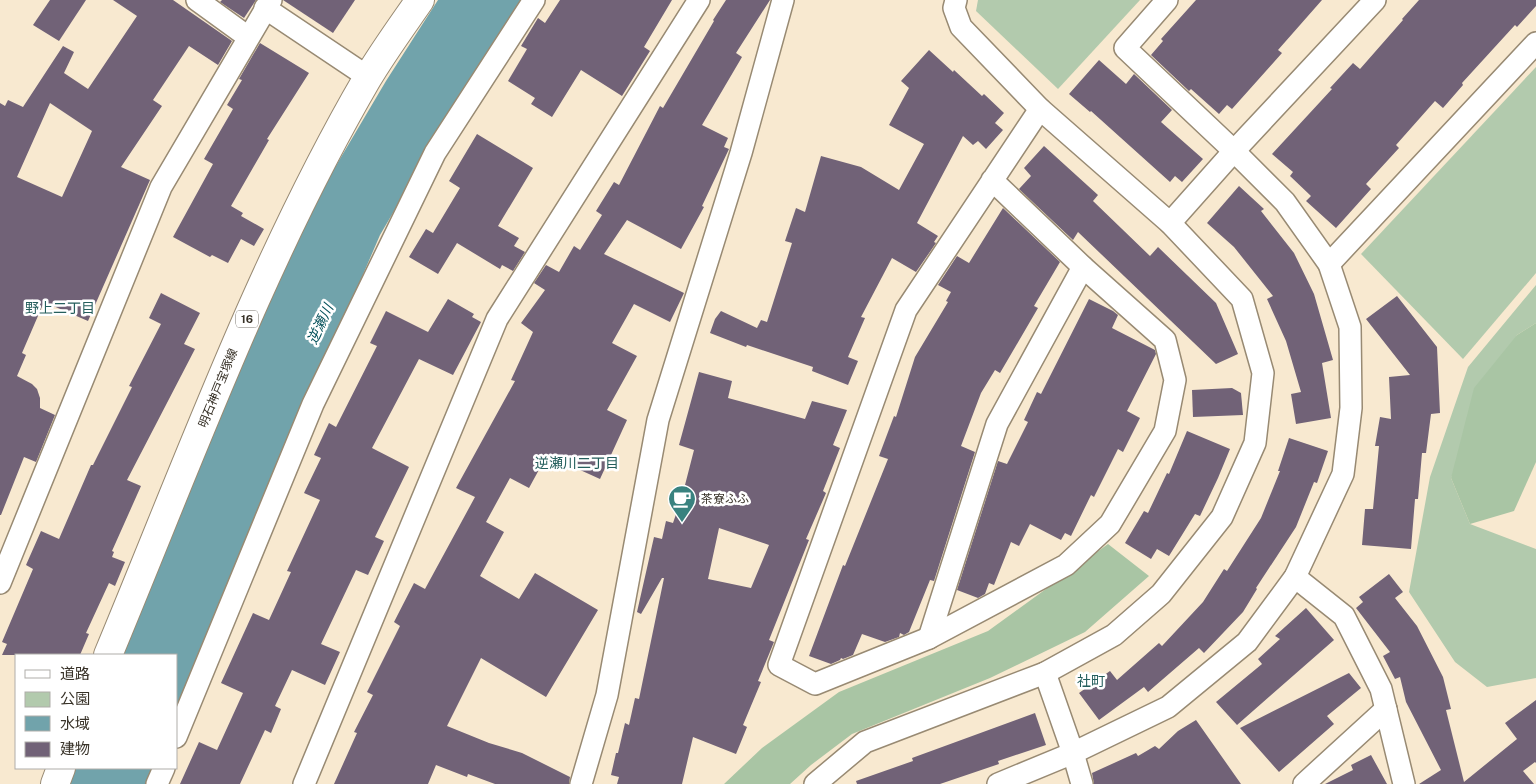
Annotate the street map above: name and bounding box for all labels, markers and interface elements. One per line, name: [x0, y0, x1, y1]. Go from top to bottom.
district label: 野上二丁目: [25, 300, 95, 316]
water label: 逆瀬川: [304, 300, 337, 346]
road number: 16: [236, 310, 258, 328]
street label: 明石神戸宝塚線: [196, 346, 240, 430]
district label: 逆瀬川二丁目: [535, 455, 619, 471]
cafe icon: 茶寮ふふ: [667, 484, 697, 523]
place label: 茶寮ふふ: [701, 492, 749, 506]
legend: [15, 654, 178, 769]
text: 道路: [60, 665, 90, 682]
district label: 社町: [1077, 673, 1105, 689]
text: 公園: [60, 690, 90, 707]
text: 水域: [60, 715, 90, 732]
text: 建物: [60, 740, 90, 757]

